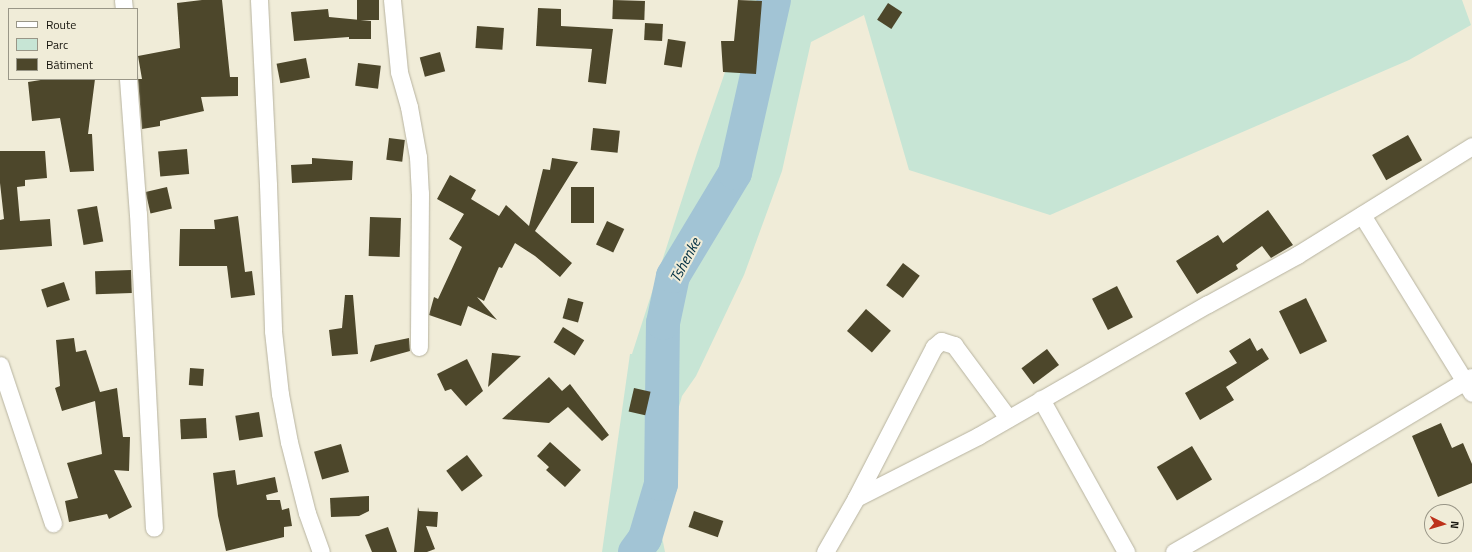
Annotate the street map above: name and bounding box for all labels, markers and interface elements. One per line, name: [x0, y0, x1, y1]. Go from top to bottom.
legend: [8, 8, 138, 80]
text: Route: [46, 15, 76, 34]
text: Parc: [46, 35, 68, 54]
text: Bâtiment: [46, 55, 93, 74]
water label: Tshenke: [666, 235, 704, 285]
north arrow: [1424, 504, 1464, 544]
text: N: [1447, 520, 1463, 529]

